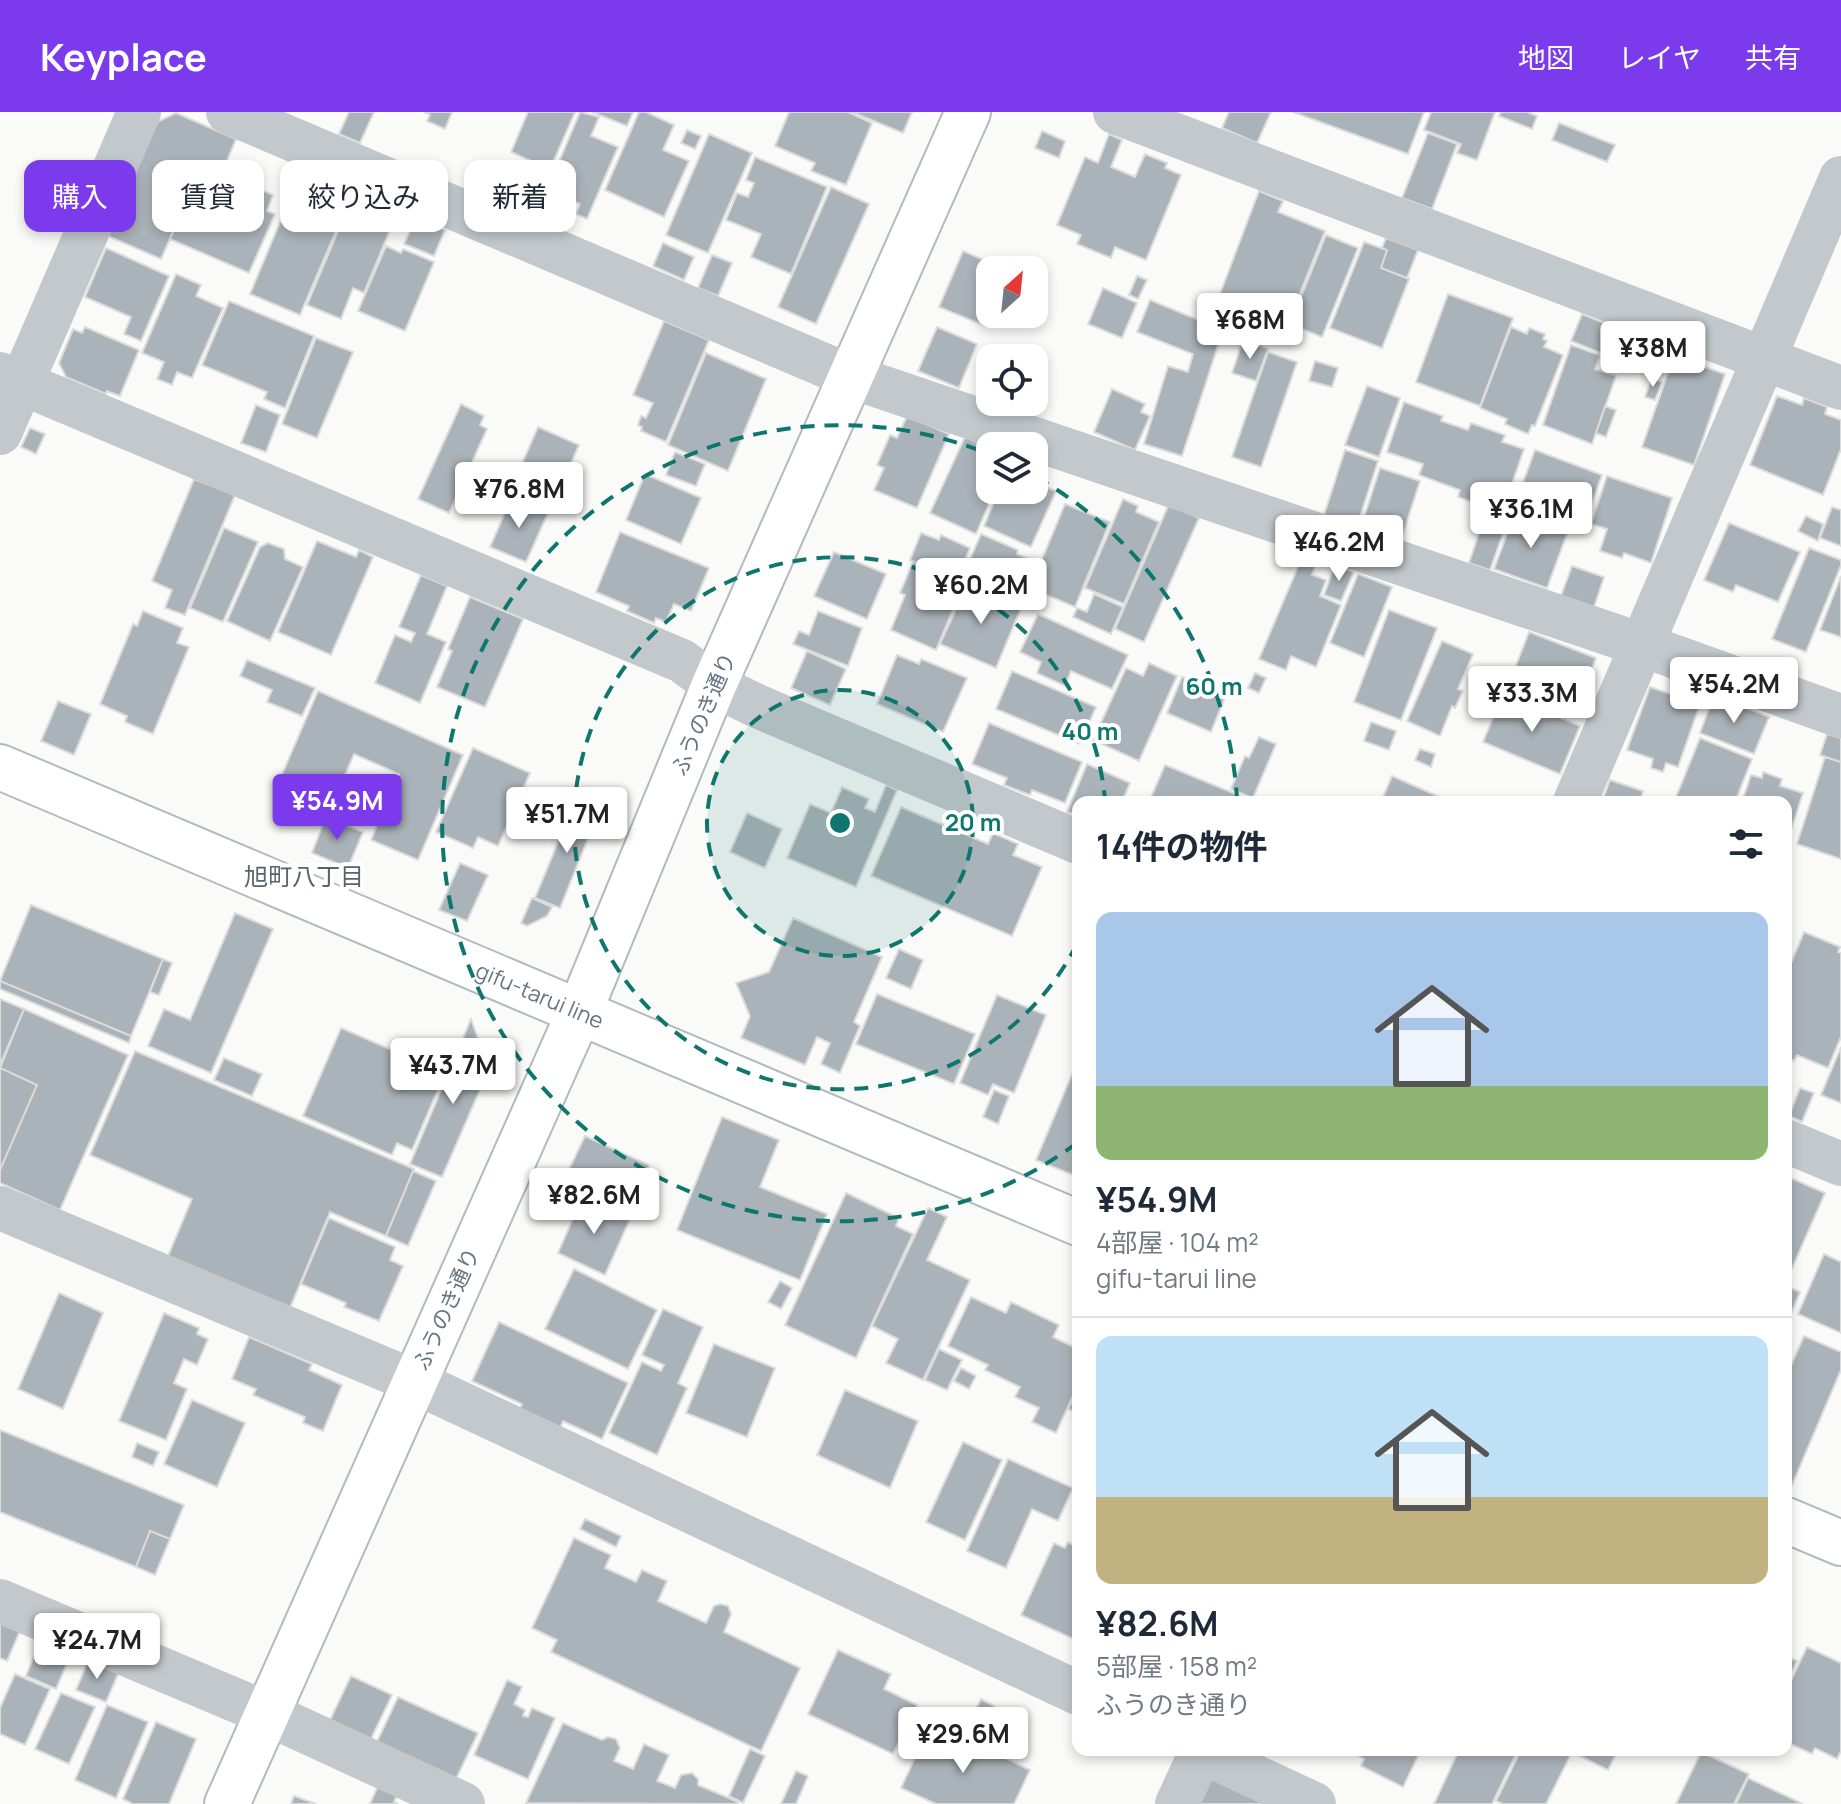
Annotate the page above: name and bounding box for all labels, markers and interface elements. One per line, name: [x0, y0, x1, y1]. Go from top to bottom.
text: Keyplace: [40, 30, 207, 82]
text: 地図: [1518, 38, 1574, 76]
text: レイヤ: [1618, 38, 1701, 76]
text: 共有: [1745, 38, 1801, 76]
chip: 購入: [24, 160, 136, 232]
chip: 賃貸: [152, 160, 264, 232]
chip: 絞り込み: [280, 160, 448, 232]
chip: 新着: [464, 160, 576, 232]
north arrow: [976, 256, 1048, 328]
map controls: [976, 256, 1048, 504]
pin: ¥68M: [1203, 293, 1297, 361]
text: ¥68M: [1215, 301, 1285, 337]
pin: ¥38M: [1606, 321, 1700, 389]
text: ¥38M: [1618, 329, 1688, 365]
button: locate: [976, 344, 1048, 416]
button: layers: [976, 432, 1048, 504]
pin: ¥76.8M: [454, 462, 584, 530]
text: ¥76.8M: [473, 470, 565, 506]
pin: ¥36.1M: [1466, 482, 1596, 550]
text: ¥36.1M: [1488, 490, 1574, 526]
pin: ¥46.2M: [1274, 515, 1404, 583]
text: ¥46.2M: [1293, 523, 1385, 559]
pin: ¥60.2M: [916, 558, 1046, 626]
text: ¥60.2M: [934, 566, 1028, 602]
street label: ふうのき通り: [664, 648, 742, 780]
pin: ¥54.2M: [1669, 657, 1799, 725]
text: ¥54.2M: [1688, 665, 1780, 701]
pin: ¥33.3M: [1467, 666, 1597, 734]
text: 60 m: [1185, 669, 1243, 702]
text: ¥33.3M: [1486, 674, 1578, 710]
text: 40 m: [1062, 714, 1118, 747]
pin: ¥54.9M: [272, 774, 402, 842]
text: ¥54.9M: [291, 782, 383, 818]
pin: ¥51.7M: [502, 787, 632, 855]
text: ¥51.7M: [524, 795, 610, 831]
text: 20 m: [945, 805, 1001, 838]
centre of rings: [826, 809, 854, 837]
icon: filters: [1724, 822, 1768, 866]
text: 14件の物件: [1096, 823, 1268, 869]
district label: 旭町八丁目: [244, 859, 364, 892]
street label: gifu-tarui line: [471, 955, 608, 1036]
icon: home: [1360, 964, 1504, 1108]
pin: ¥43.7M: [388, 1038, 518, 1106]
text: ¥43.7M: [408, 1046, 498, 1082]
pin: ¥82.6M: [529, 1168, 659, 1236]
text: ¥82.6M: [547, 1176, 641, 1212]
text: ¥54.9M: [1096, 1176, 1217, 1222]
text: 4部屋 · 104 m²: [1096, 1224, 1259, 1260]
street label: ふうのき通り: [406, 1243, 486, 1375]
text: gifu-tarui line: [1096, 1260, 1257, 1296]
icon: home: [1360, 1388, 1504, 1532]
text: ¥82.6M: [1096, 1600, 1218, 1646]
pin: ¥24.7M: [32, 1613, 162, 1681]
text: ¥24.7M: [52, 1621, 142, 1657]
text: 5部屋 · 158 m²: [1096, 1648, 1257, 1684]
text: ふうのき通り: [1096, 1686, 1251, 1722]
pin: ¥29.6M: [898, 1707, 1028, 1775]
text: ¥29.6M: [916, 1715, 1010, 1751]

